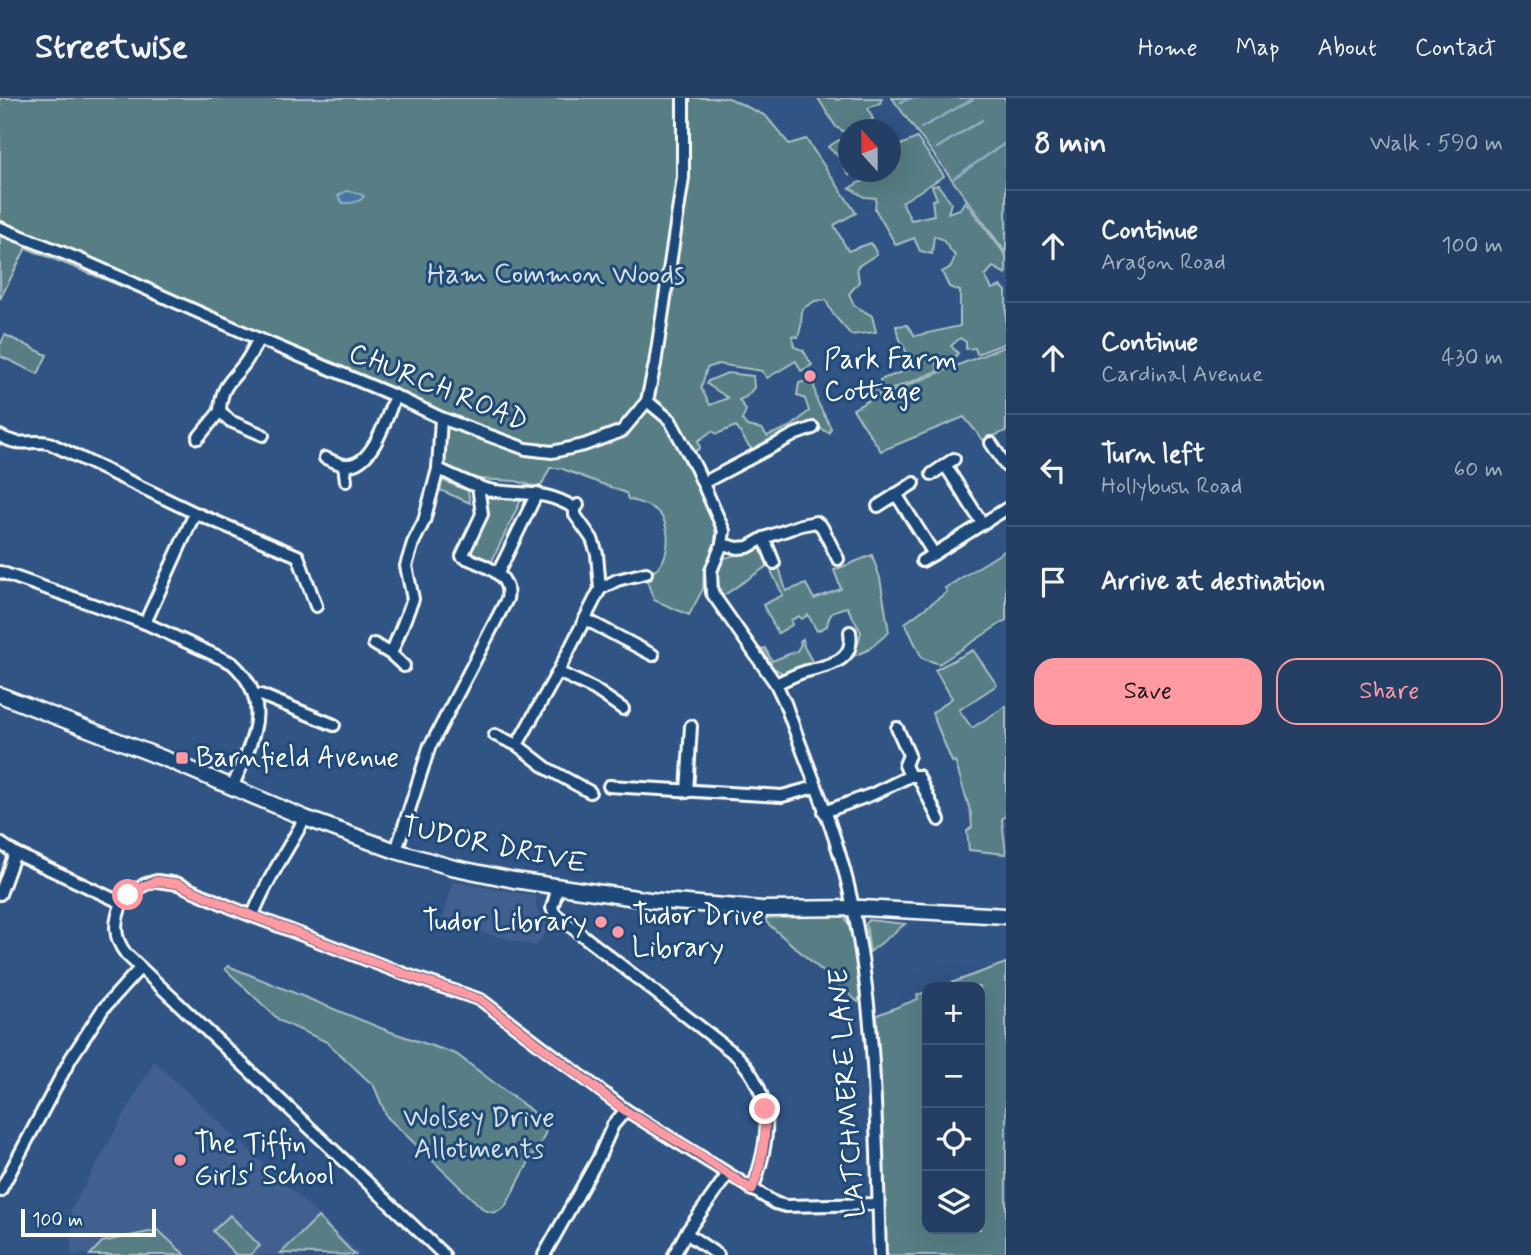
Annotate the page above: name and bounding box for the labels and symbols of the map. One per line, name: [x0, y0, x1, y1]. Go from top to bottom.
north arrow: [838, 119, 901, 182]
park label: Ham Common Woods: [427, 257, 685, 294]
street label: CHURCH ROAD: [343, 335, 533, 441]
place label: Park Farm Cottage: [824, 342, 957, 411]
marker: Park Farm Cottage: [802, 368, 818, 384]
place label: Barnfield Avenue: [196, 740, 399, 777]
marker: Barnfield Avenue: [174, 750, 190, 766]
street label: TUDOR DRIVE: [398, 808, 590, 884]
route start: [112, 879, 143, 910]
place label: Tudor Drive Library: [632, 898, 764, 967]
place label: Tudor Library: [422, 904, 587, 941]
marker: Tudor Library: [593, 914, 609, 930]
marker: Tudor Drive Library: [610, 924, 626, 940]
street label: LATCHMERE LANE: [821, 967, 875, 1219]
route end: [749, 1093, 780, 1124]
park label: Wolsey Drive Allotments: [403, 1100, 555, 1169]
place label: The Tiffin Girls' School: [194, 1126, 335, 1195]
marker: The Tiffin Girls' School: [172, 1152, 188, 1168]
scale bar: [21, 1206, 156, 1238]

